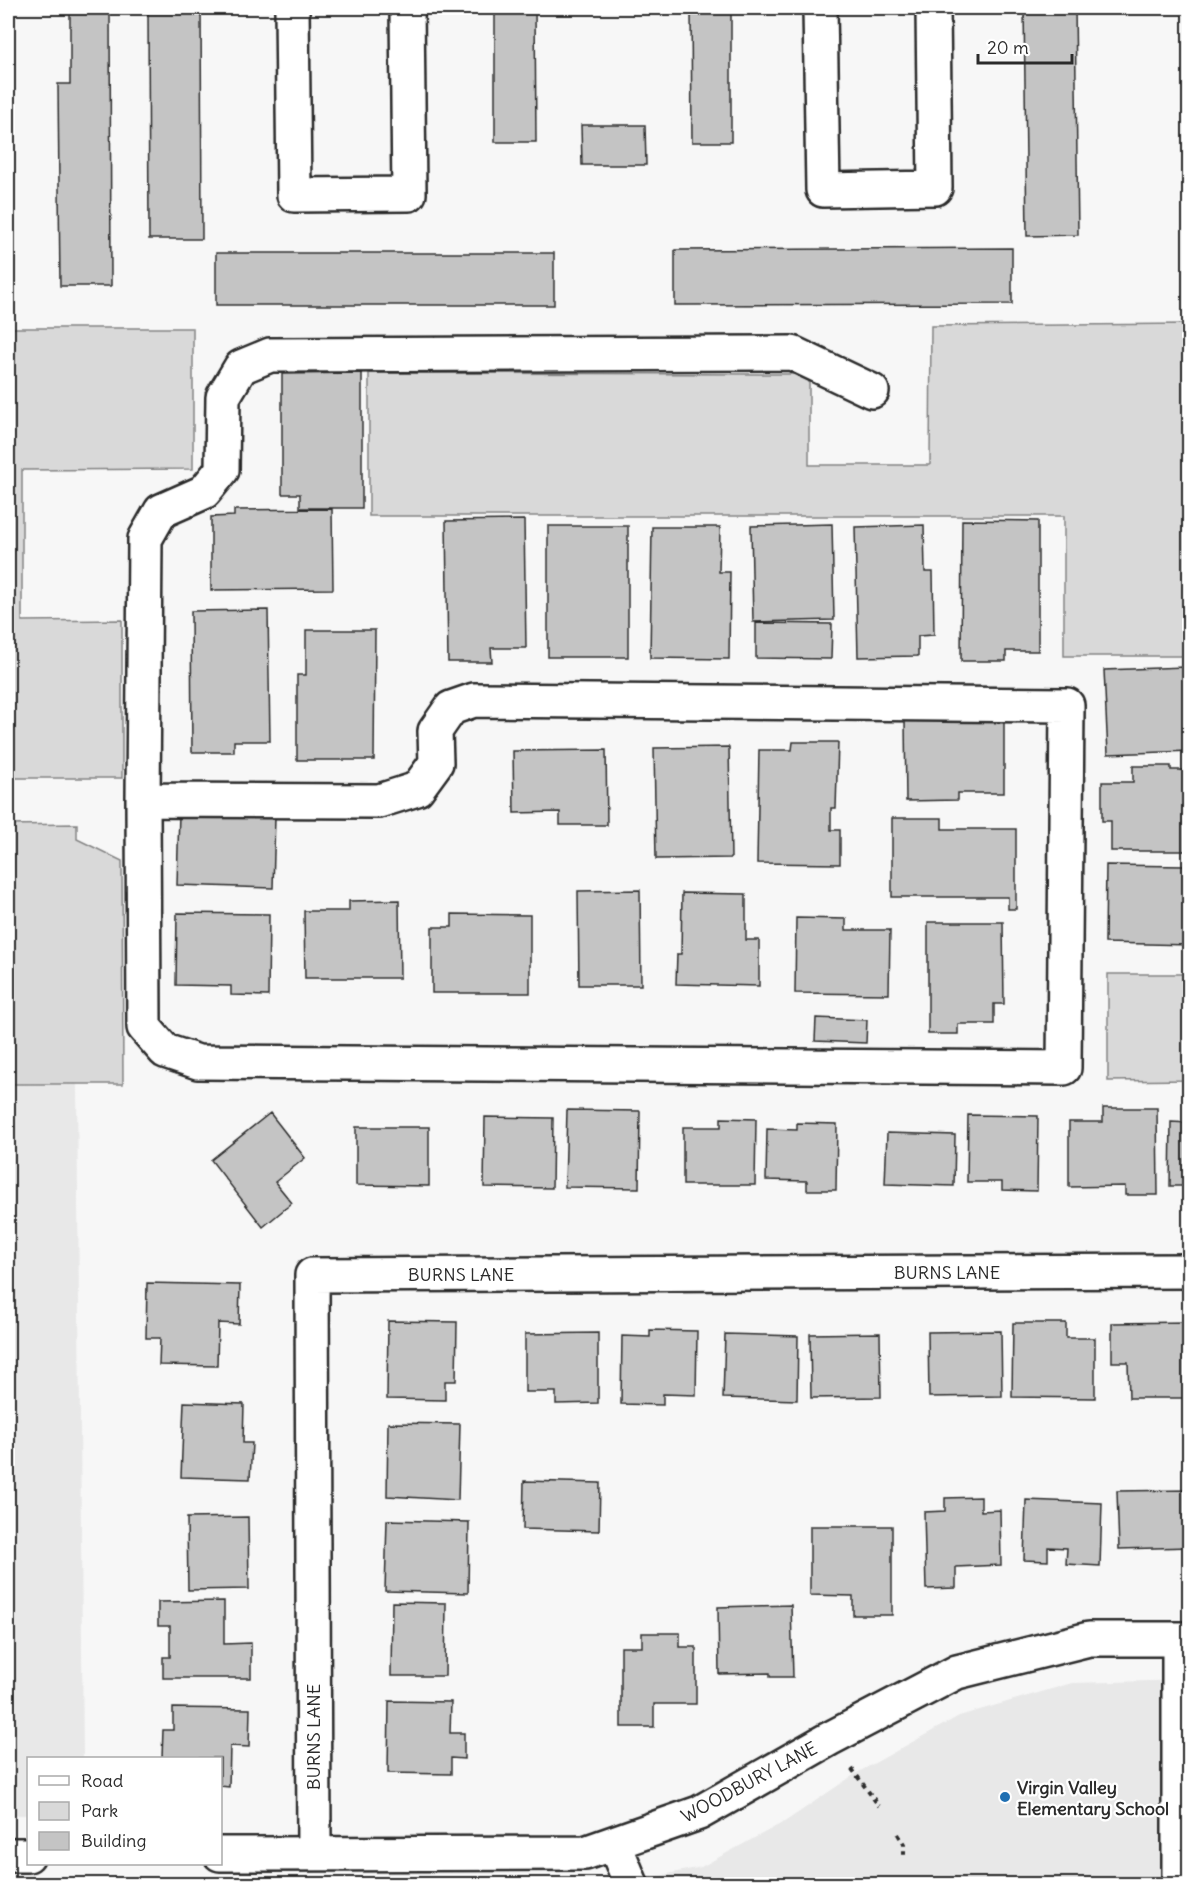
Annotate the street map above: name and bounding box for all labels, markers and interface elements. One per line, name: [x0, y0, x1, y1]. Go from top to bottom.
scale bar: [978, 27, 1072, 65]
text: 20 m: [987, 36, 1029, 59]
street label: BURNS LANE: [894, 1261, 1000, 1284]
street label: BURNS LANE: [408, 1263, 514, 1286]
street label: BURNS LANE: [302, 1684, 325, 1790]
street label: WOODBURY LANE: [677, 1736, 821, 1828]
legend: [27, 1757, 222, 1865]
text: Road: [81, 1769, 124, 1792]
place label: Virgin Valley Elementary School: [1017, 1776, 1169, 1820]
marker: Virgin Valley Elementary School: [998, 1790, 1012, 1804]
text: Park: [81, 1799, 118, 1822]
text: Building: [81, 1829, 146, 1852]

